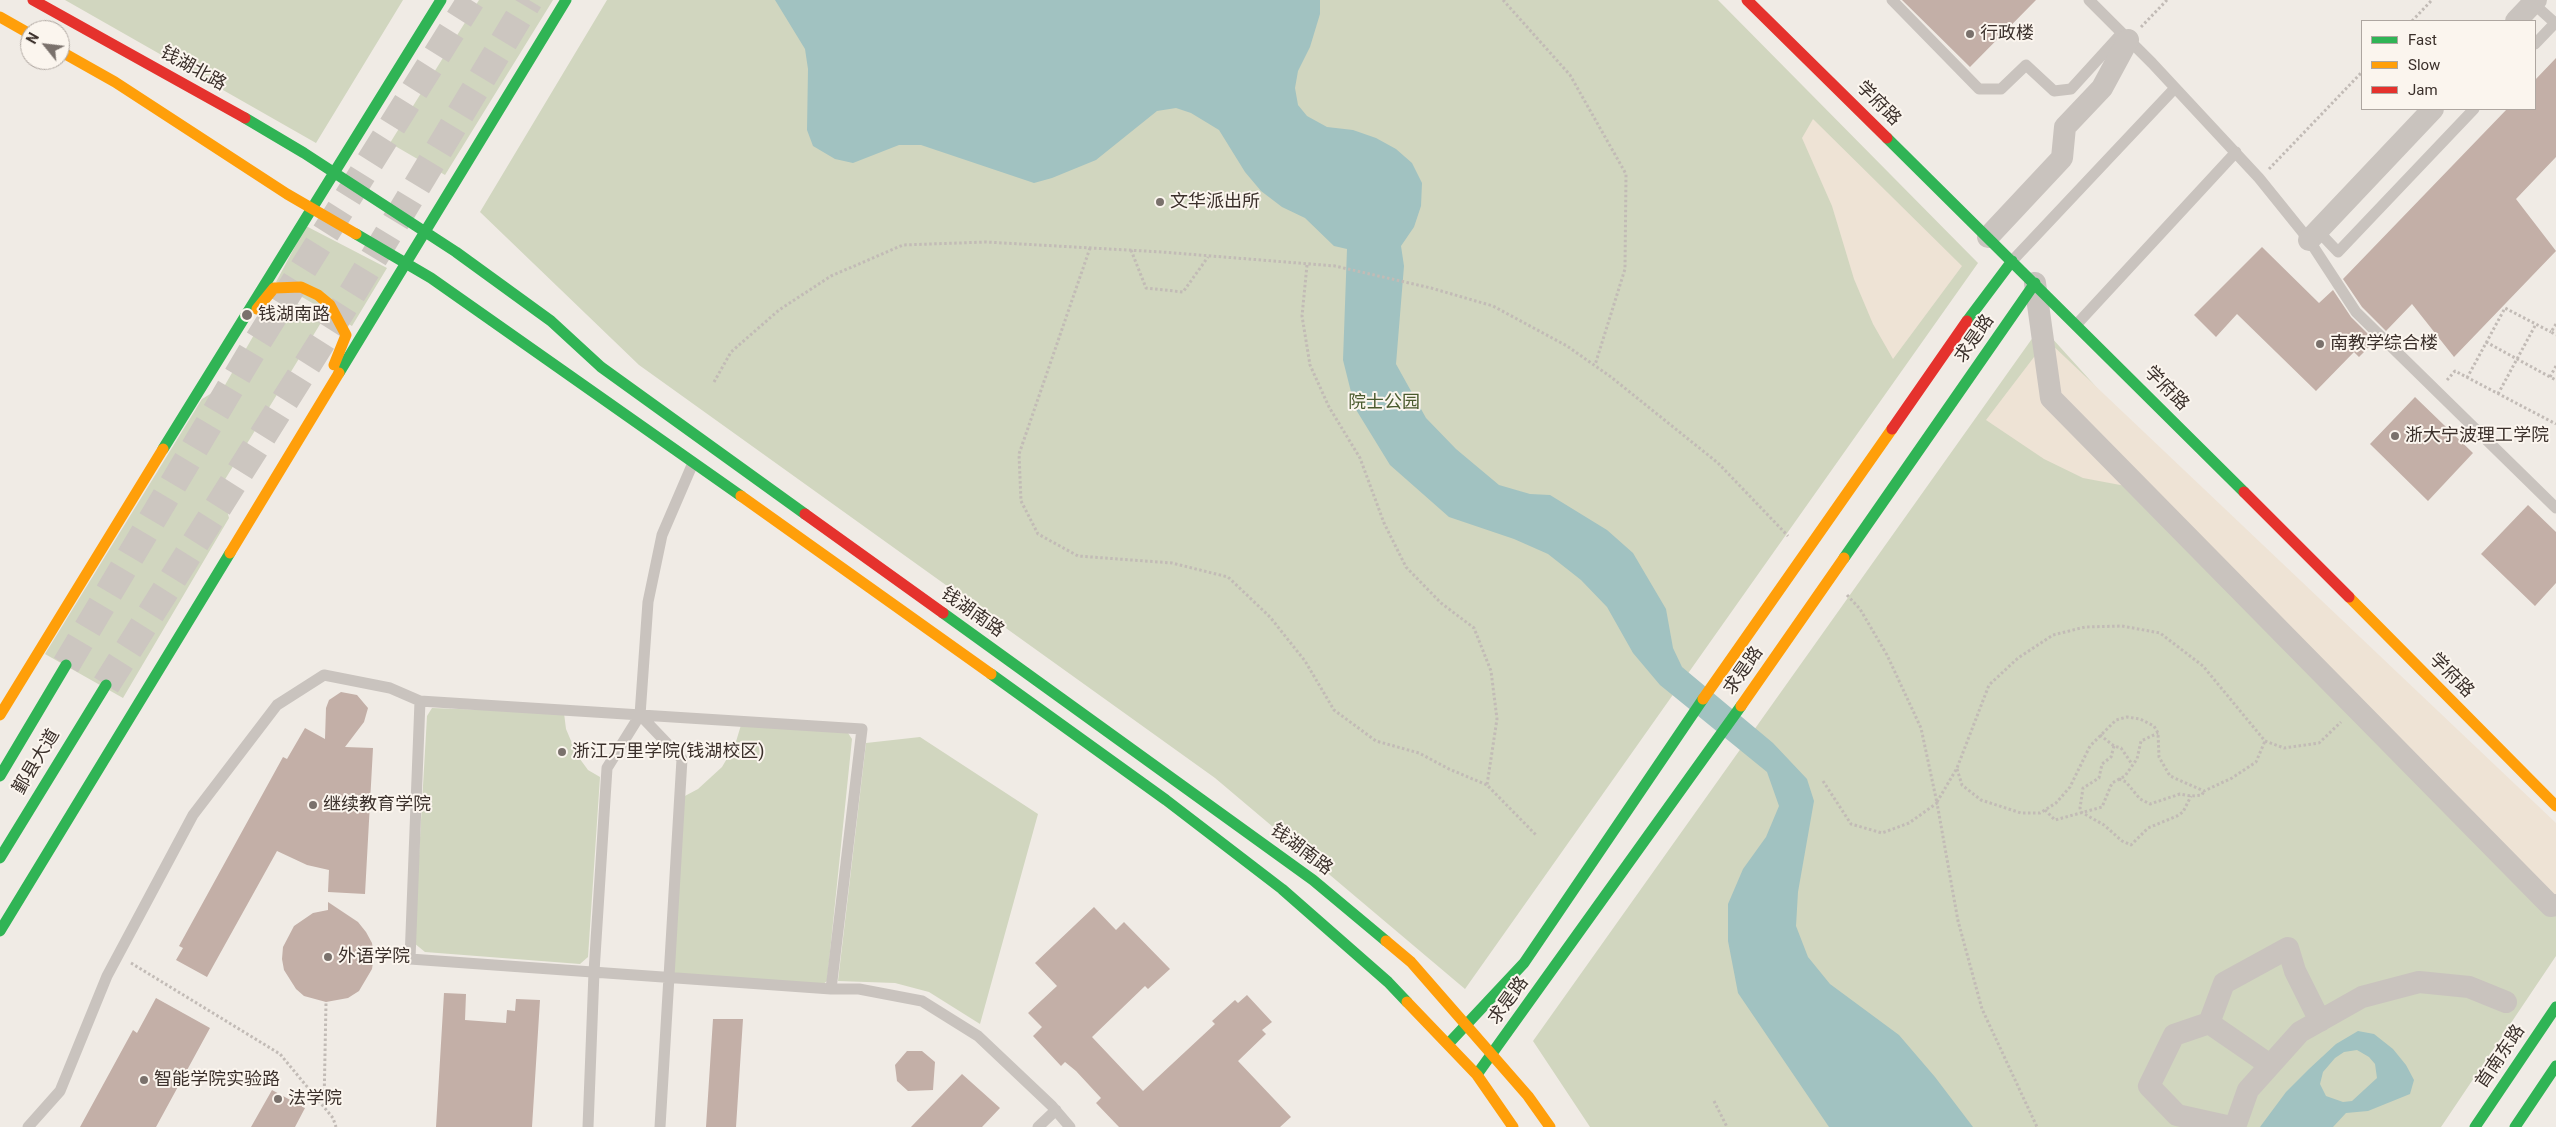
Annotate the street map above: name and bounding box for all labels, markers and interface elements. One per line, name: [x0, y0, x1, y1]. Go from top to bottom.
north arrow: [20, 20, 70, 70]
legend: [2361, 20, 2536, 110]
place label: 行政楼: [1980, 23, 2034, 45]
marker: 行政楼: [1964, 28, 1976, 40]
text: N: [23, 30, 42, 46]
text: Fast: [2408, 31, 2437, 49]
street label: 钱湖北路: [156, 42, 230, 96]
text: Slow: [2408, 56, 2440, 74]
street label: 学府路: [1851, 77, 1905, 131]
text: Jam: [2408, 81, 2438, 99]
place label: 文华派出所: [1170, 191, 1260, 213]
marker: 文华派出所: [1154, 196, 1166, 208]
place label: 钱湖南路: [258, 304, 330, 326]
marker: 钱湖南路: [240, 308, 254, 322]
street label: 求是路: [1951, 311, 1999, 367]
place label: 南教学综合楼: [2330, 333, 2438, 355]
marker: 南教学综合楼: [2314, 338, 2326, 350]
street label: 学府路: [2139, 362, 2193, 416]
park label: 院士公园: [1348, 392, 1420, 414]
place label: 浙大宁波理工学院: [2405, 425, 2549, 447]
marker: 浙大宁波理工学院: [2389, 430, 2401, 442]
street label: 钱湖南路: [936, 584, 1008, 642]
street label: 求是路: [1720, 643, 1768, 699]
street label: 学府路: [2424, 649, 2478, 703]
street label: 鄞县大道: [9, 726, 65, 798]
place label: 浙江万里学院(钱湖校区): [572, 741, 764, 763]
marker: 浙江万里学院(钱湖校区): [556, 746, 568, 758]
place label: 继续教育学院: [323, 794, 431, 816]
marker: 继续教育学院: [307, 799, 319, 811]
street label: 钱湖南路: [1266, 820, 1336, 880]
place label: 外语学院: [338, 946, 410, 968]
marker: 外语学院: [322, 951, 334, 963]
street label: 求是路: [1484, 973, 1534, 1029]
street label: 首南东路: [2472, 1021, 2530, 1093]
place label: 智能学院实验路: [154, 1069, 280, 1091]
marker: 智能学院实验路: [138, 1074, 150, 1086]
place label: 法学院: [288, 1088, 342, 1110]
marker: 法学院: [272, 1093, 284, 1105]

